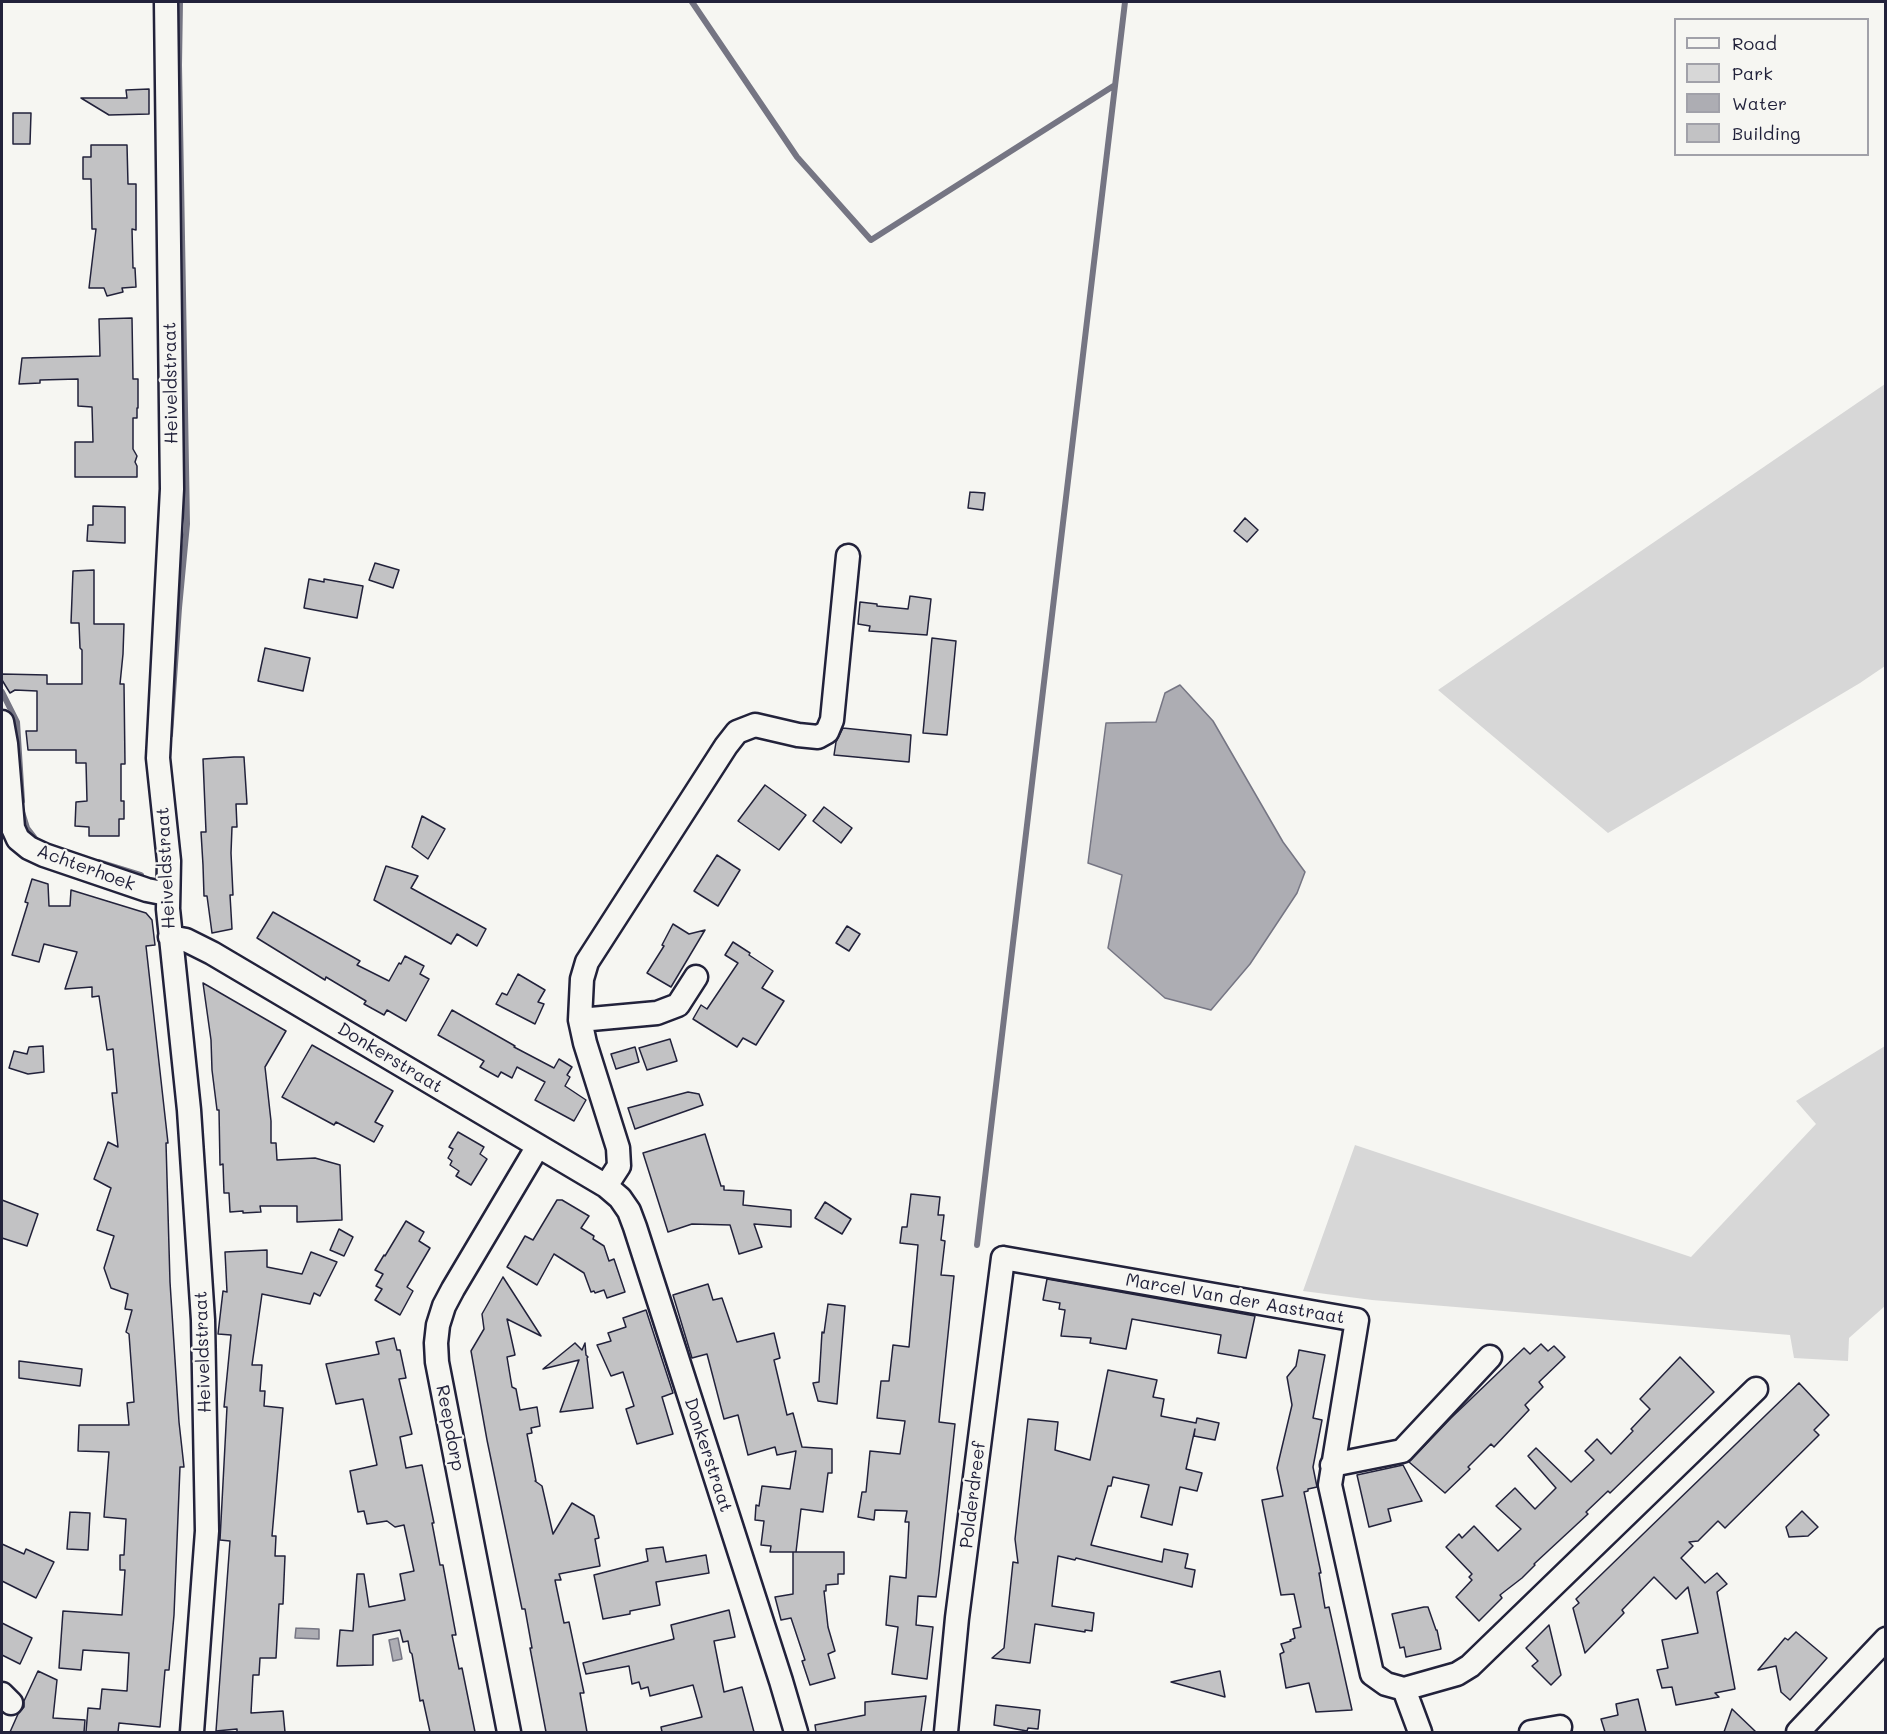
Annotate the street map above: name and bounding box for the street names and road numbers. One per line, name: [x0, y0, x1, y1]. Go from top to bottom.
street label: Heiveldstraat: [159, 322, 183, 444]
street label: Heiveldstraat: [152, 806, 180, 930]
street label: Achterhoek: [34, 840, 138, 896]
street label: Donkerstraat: [334, 1018, 446, 1098]
street label: Marcel Van der Aastraat: [1124, 1269, 1346, 1329]
street label: Heiveldstraat: [190, 1291, 216, 1413]
street label: Reepdorp: [431, 1383, 469, 1473]
street label: Donkerstraat: [679, 1395, 737, 1515]
street label: Polderdreef: [956, 1440, 990, 1550]

